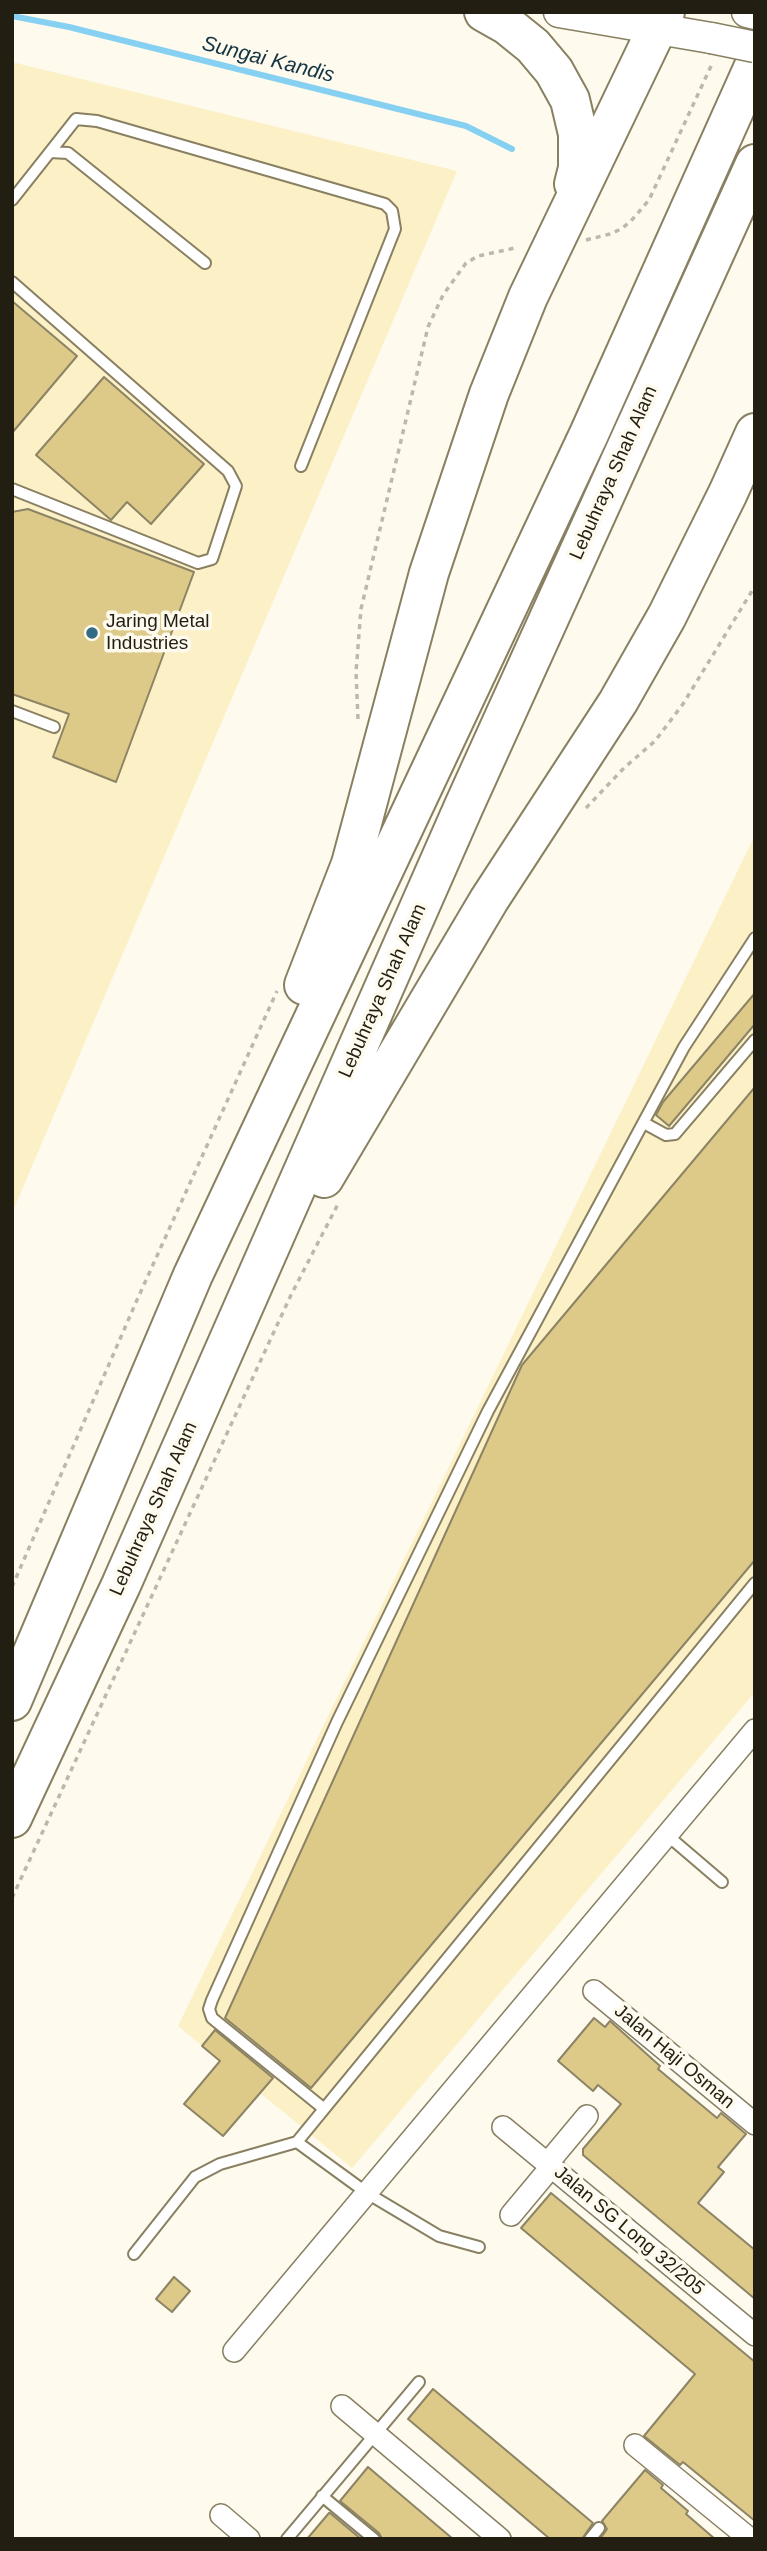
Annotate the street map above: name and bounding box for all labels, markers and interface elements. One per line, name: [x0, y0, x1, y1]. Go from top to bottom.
water label: Sungai Kandis: [199, 31, 337, 89]
street label: Lebuhraya Shah Alam: [565, 382, 663, 564]
place label: Jaring Metal Industries: [106, 611, 209, 655]
marker: Jaring Metal Industries: [84, 625, 100, 641]
street label: Lebuhraya Shah Alam: [334, 900, 432, 1082]
street label: Lebuhraya Shah Alam: [105, 1418, 203, 1600]
street label: Jalan Haji Osman: [609, 2000, 739, 2114]
street label: Jalan SG Long 32/205: [549, 2161, 709, 2301]

